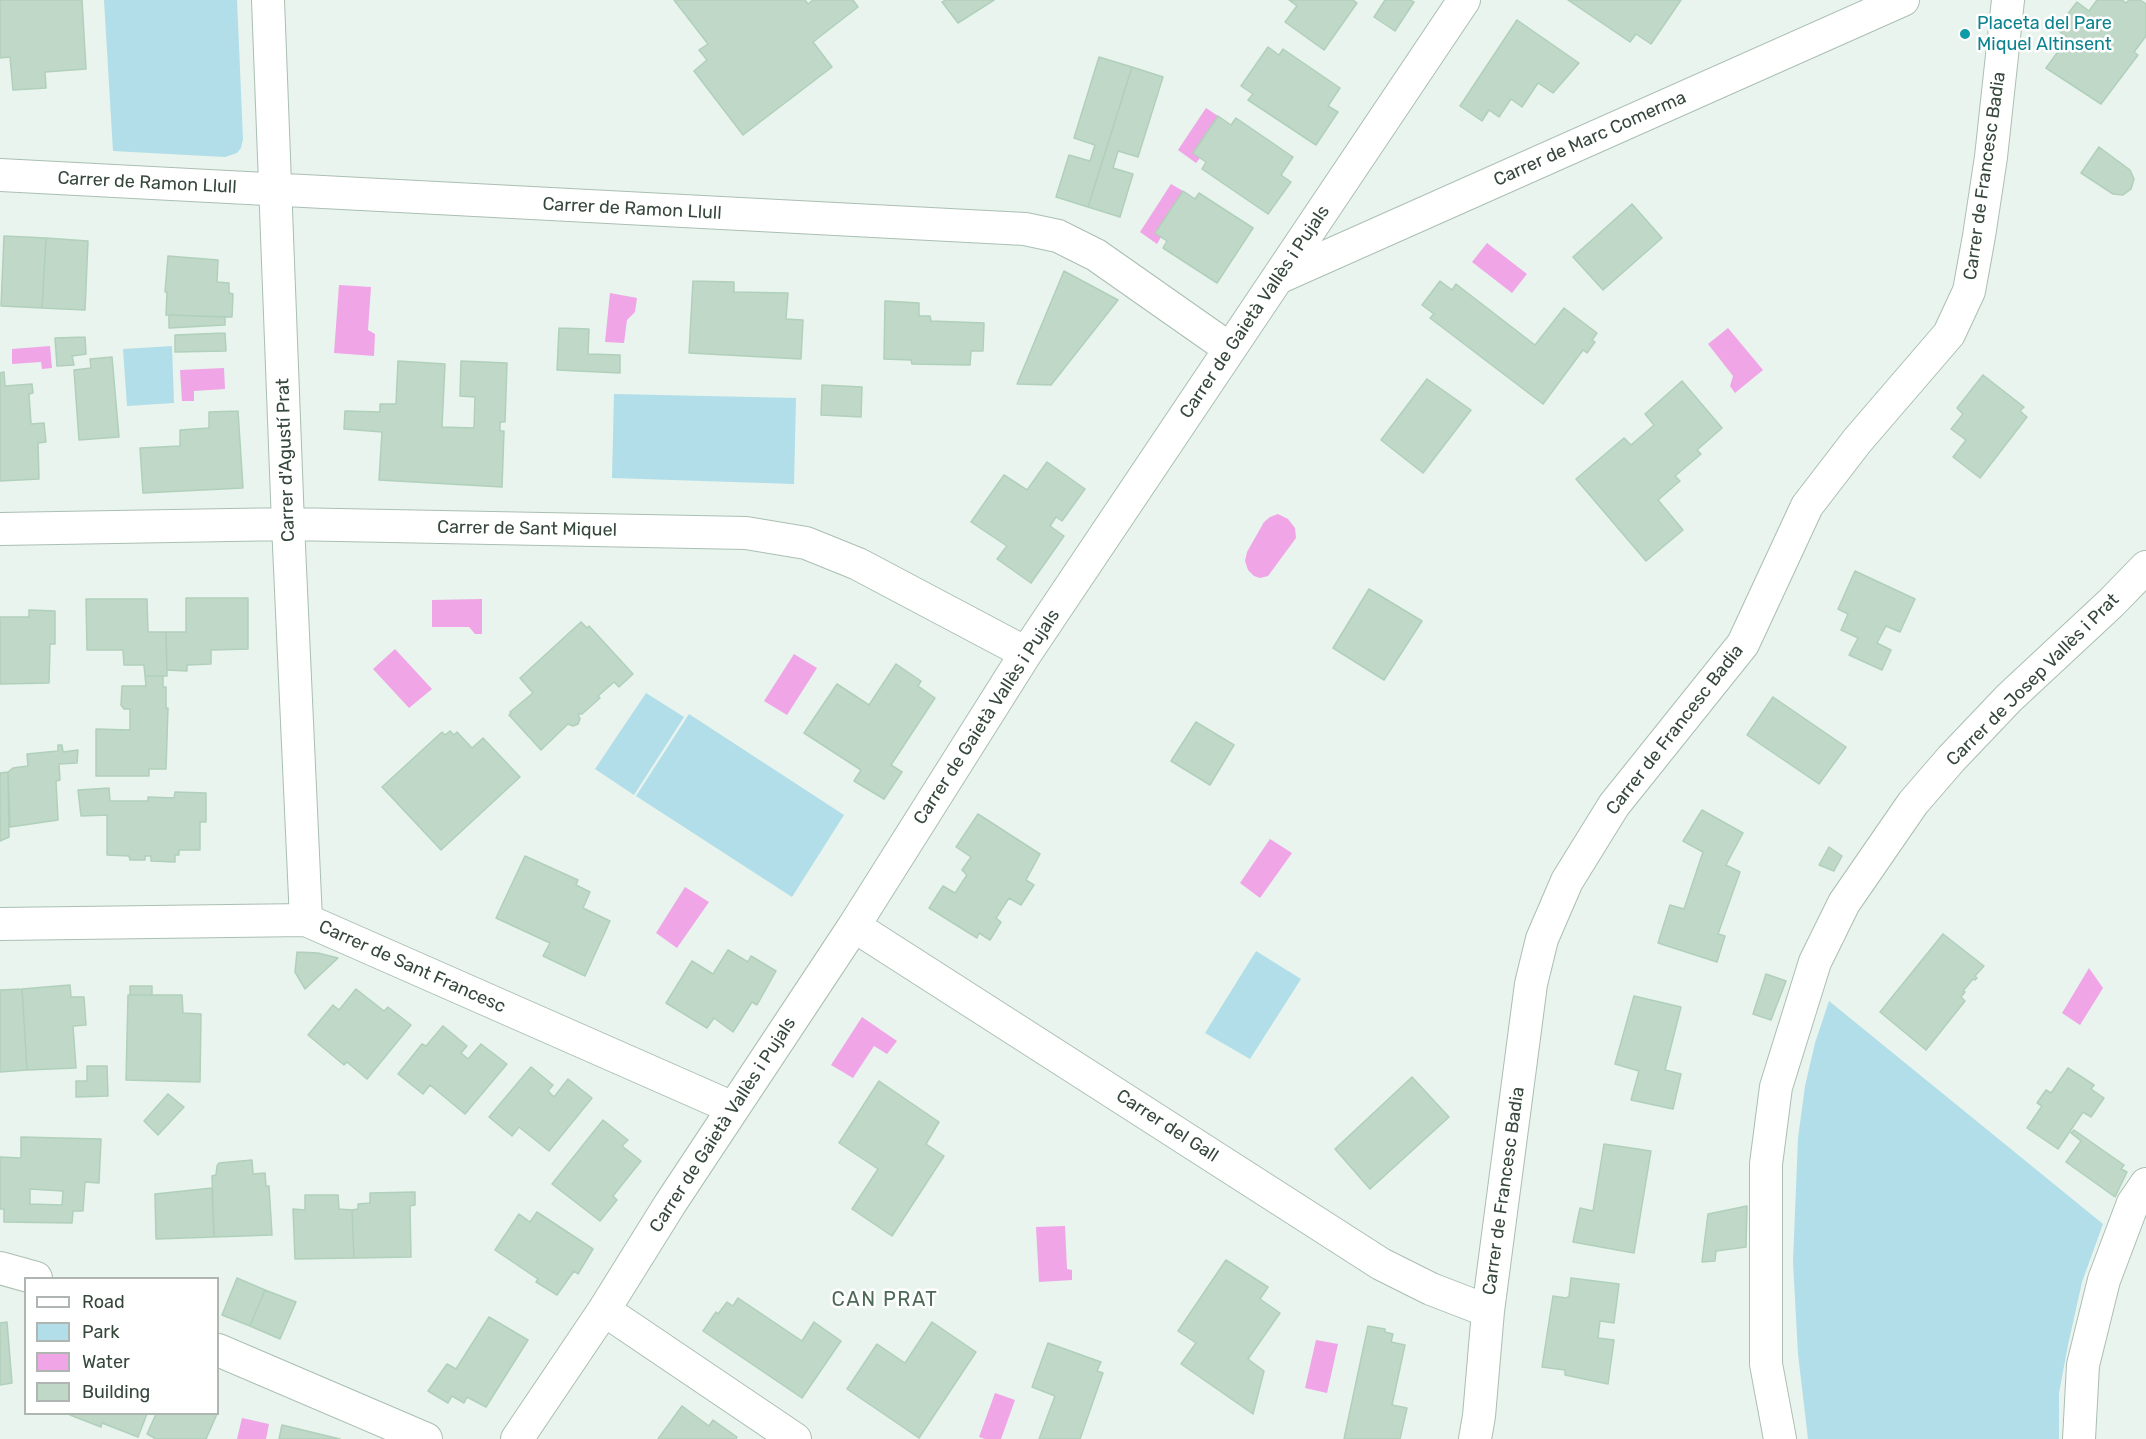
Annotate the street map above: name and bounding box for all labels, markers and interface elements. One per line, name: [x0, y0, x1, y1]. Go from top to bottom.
place label: Placeta del Pare Miquel Altinsent: [1977, 13, 2112, 56]
marker: Placeta del Pare Miquel Altinsent: [1958, 27, 1972, 41]
street label: Carrer de Francesc Badia: [1960, 70, 2010, 282]
street label: Carrer de Marc Comerma: [1490, 87, 1690, 191]
street label: Carrer de Ramon Llull: [57, 168, 237, 198]
street label: Carrer de Ramon Llull: [542, 194, 722, 224]
street label: Carrer de Gaietà Vallès i Pujals: [1175, 201, 1335, 423]
street label: Carrer d'Agustí Prat: [272, 378, 300, 542]
street label: Carrer de Sant Miquel: [437, 517, 617, 541]
street label: Carrer de Josep Vallès i Prat: [1942, 589, 2124, 771]
street label: Carrer de Gaietà Vallès i Pujals: [909, 605, 1065, 829]
street label: Carrer de Francesc Badia: [1602, 641, 1748, 819]
street label: Carrer de Sant Francesc: [315, 916, 509, 1018]
street label: Carrer de Gaietà Vallès i Pujals: [645, 1013, 801, 1237]
street label: Carrer del Gall: [1112, 1085, 1222, 1167]
street label: Carrer de Francesc Badia: [1479, 1085, 1529, 1297]
legend: [24, 1277, 219, 1415]
district label: CAN PRAT: [832, 1288, 938, 1312]
text: Road: [82, 1291, 125, 1313]
text: Park: [82, 1321, 119, 1343]
text: Water: [82, 1351, 130, 1373]
text: Building: [82, 1381, 150, 1403]

